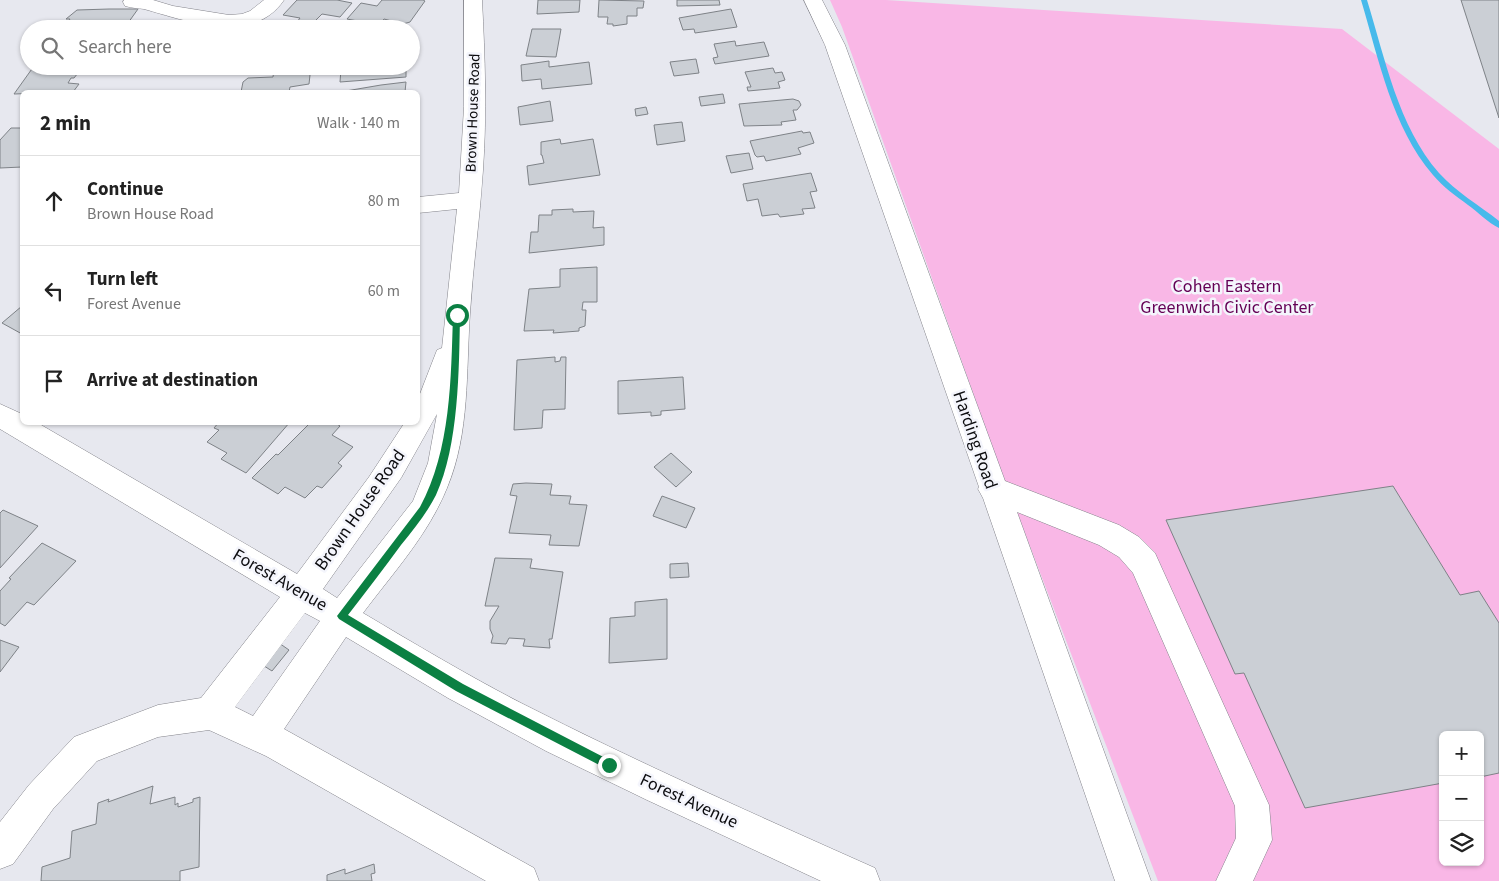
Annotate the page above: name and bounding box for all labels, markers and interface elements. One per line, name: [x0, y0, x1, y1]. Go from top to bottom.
search box: [20, 20, 420, 75]
icon: search: [38, 34, 66, 62]
text: Search here: [78, 34, 172, 61]
street label: Brown House Road: [460, 53, 486, 173]
text: 2 min: [40, 108, 91, 138]
text: Walk · 140 m: [317, 112, 400, 134]
text: Continue: [87, 176, 164, 203]
icon: ahead: [40, 187, 68, 215]
text: 80 m: [368, 190, 400, 212]
text: Brown House Road: [87, 203, 214, 225]
text: Turn left: [87, 266, 158, 293]
park label: Cohen Eastern Greenwich Civic Center: [1140, 274, 1314, 320]
icon: left: [40, 277, 68, 305]
text: 60 m: [368, 280, 400, 302]
text: Forest Avenue: [87, 293, 181, 315]
route start: [446, 304, 469, 327]
icon: arrive: [40, 367, 68, 395]
text: Arrive at destination: [87, 367, 258, 394]
street label: Harding Road: [947, 387, 1003, 493]
street label: Brown House Road: [309, 444, 411, 576]
street label: Forest Avenue: [228, 543, 332, 617]
map controls: [1439, 731, 1484, 866]
button: +: [1439, 731, 1484, 776]
route end: [598, 754, 621, 777]
street label: Forest Avenue: [636, 767, 742, 835]
button: −: [1439, 776, 1484, 821]
button: layers: [1439, 821, 1484, 866]

